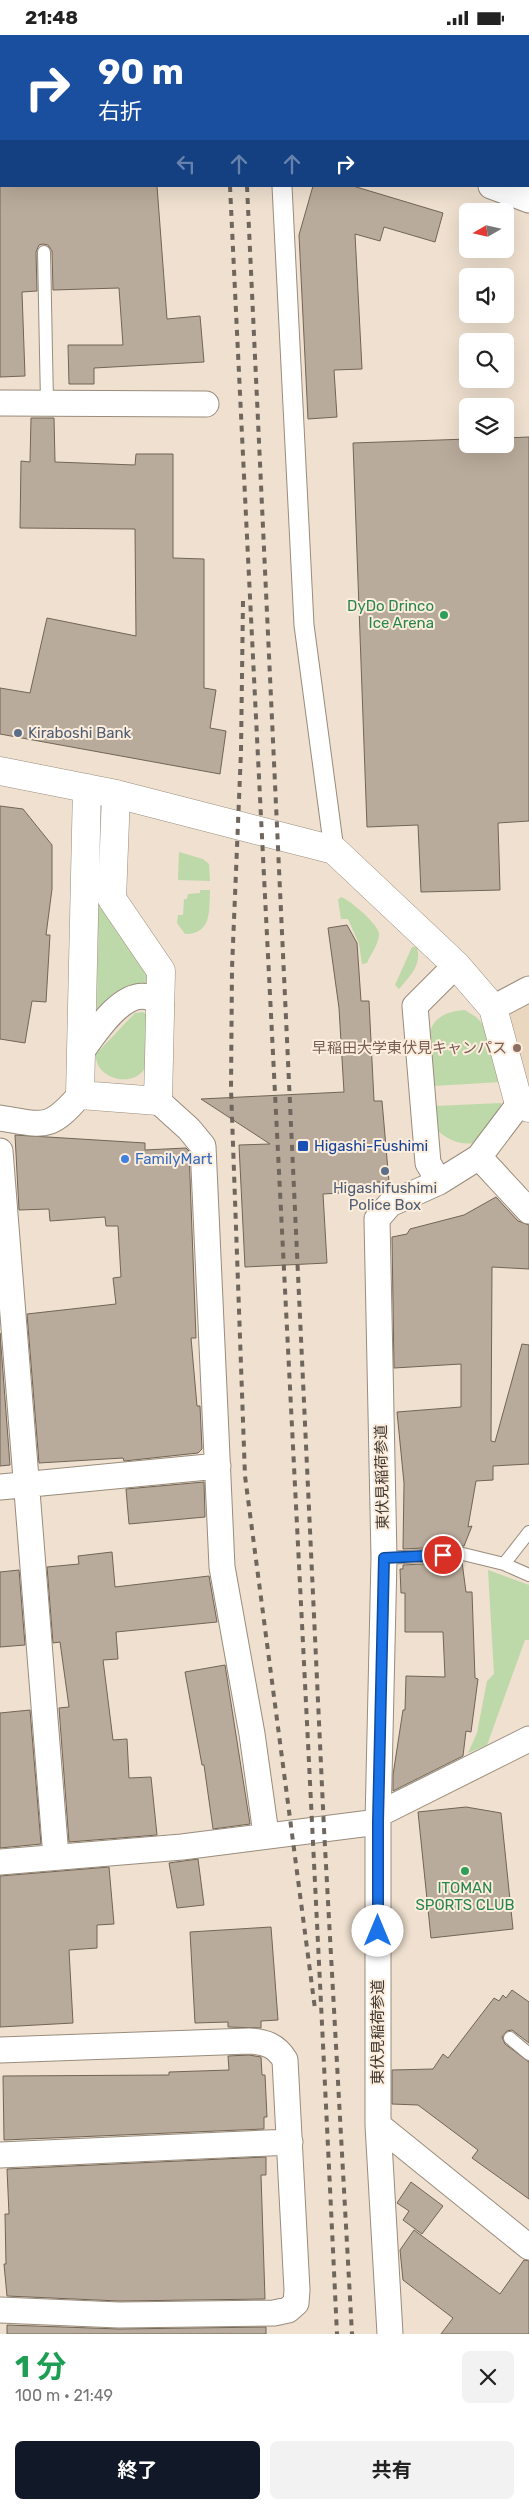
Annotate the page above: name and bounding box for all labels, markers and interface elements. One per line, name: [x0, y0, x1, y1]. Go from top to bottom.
text: 21:48: [25, 6, 78, 29]
text: 90 m: [98, 51, 184, 93]
icon: right: [15, 55, 80, 120]
text: 右折: [98, 98, 142, 125]
icon: left: [172, 150, 200, 178]
icon: ahead: [225, 150, 253, 178]
icon: ahead: [278, 150, 306, 178]
icon: right: [331, 150, 359, 178]
north arrow: [459, 203, 514, 257]
map controls: [459, 203, 514, 453]
button: sound: [459, 268, 514, 323]
button: search: [459, 333, 514, 388]
button: layers: [459, 398, 514, 453]
place label: DyDo Drinco Ice Arena: [347, 597, 434, 632]
marker: DyDo Drinco Ice Arena: [438, 609, 450, 621]
place label: Kiraboshi Bank: [28, 724, 132, 742]
marker: Kiraboshi Bank: [12, 727, 24, 739]
place label: 早稲田大学東伏見キャンパス: [312, 1039, 507, 1057]
marker: 早稲田大学東伏見キャンパス: [511, 1042, 523, 1054]
place label: Higashi-Fushimi: [314, 1137, 428, 1155]
marker: Higashi-Fushimi: [296, 1139, 310, 1153]
place label: FamilyMart: [135, 1150, 212, 1168]
marker: FamilyMart: [119, 1153, 131, 1165]
marker: Higashifushimi Police Box: [379, 1165, 391, 1177]
place label: Higashifushimi Police Box: [333, 1179, 437, 1214]
street label: 東伏見稲荷参道: [372, 1424, 392, 1530]
pin: [422, 1534, 464, 1576]
icon: arrive: [429, 1541, 457, 1569]
marker: ITOMAN SPORTS CLUB: [459, 1865, 471, 1877]
place label: ITOMAN SPORTS CLUB: [415, 1879, 515, 1914]
position arrow: [351, 1904, 403, 1956]
street label: 東伏見稲荷参道: [369, 1979, 387, 2085]
text: 1 分: [15, 2349, 66, 2385]
button: close: [462, 2351, 514, 2403]
text: 100 m · 21:49: [15, 2386, 113, 2405]
button: 終了: [15, 2441, 260, 2499]
button: 共有: [270, 2441, 514, 2499]

